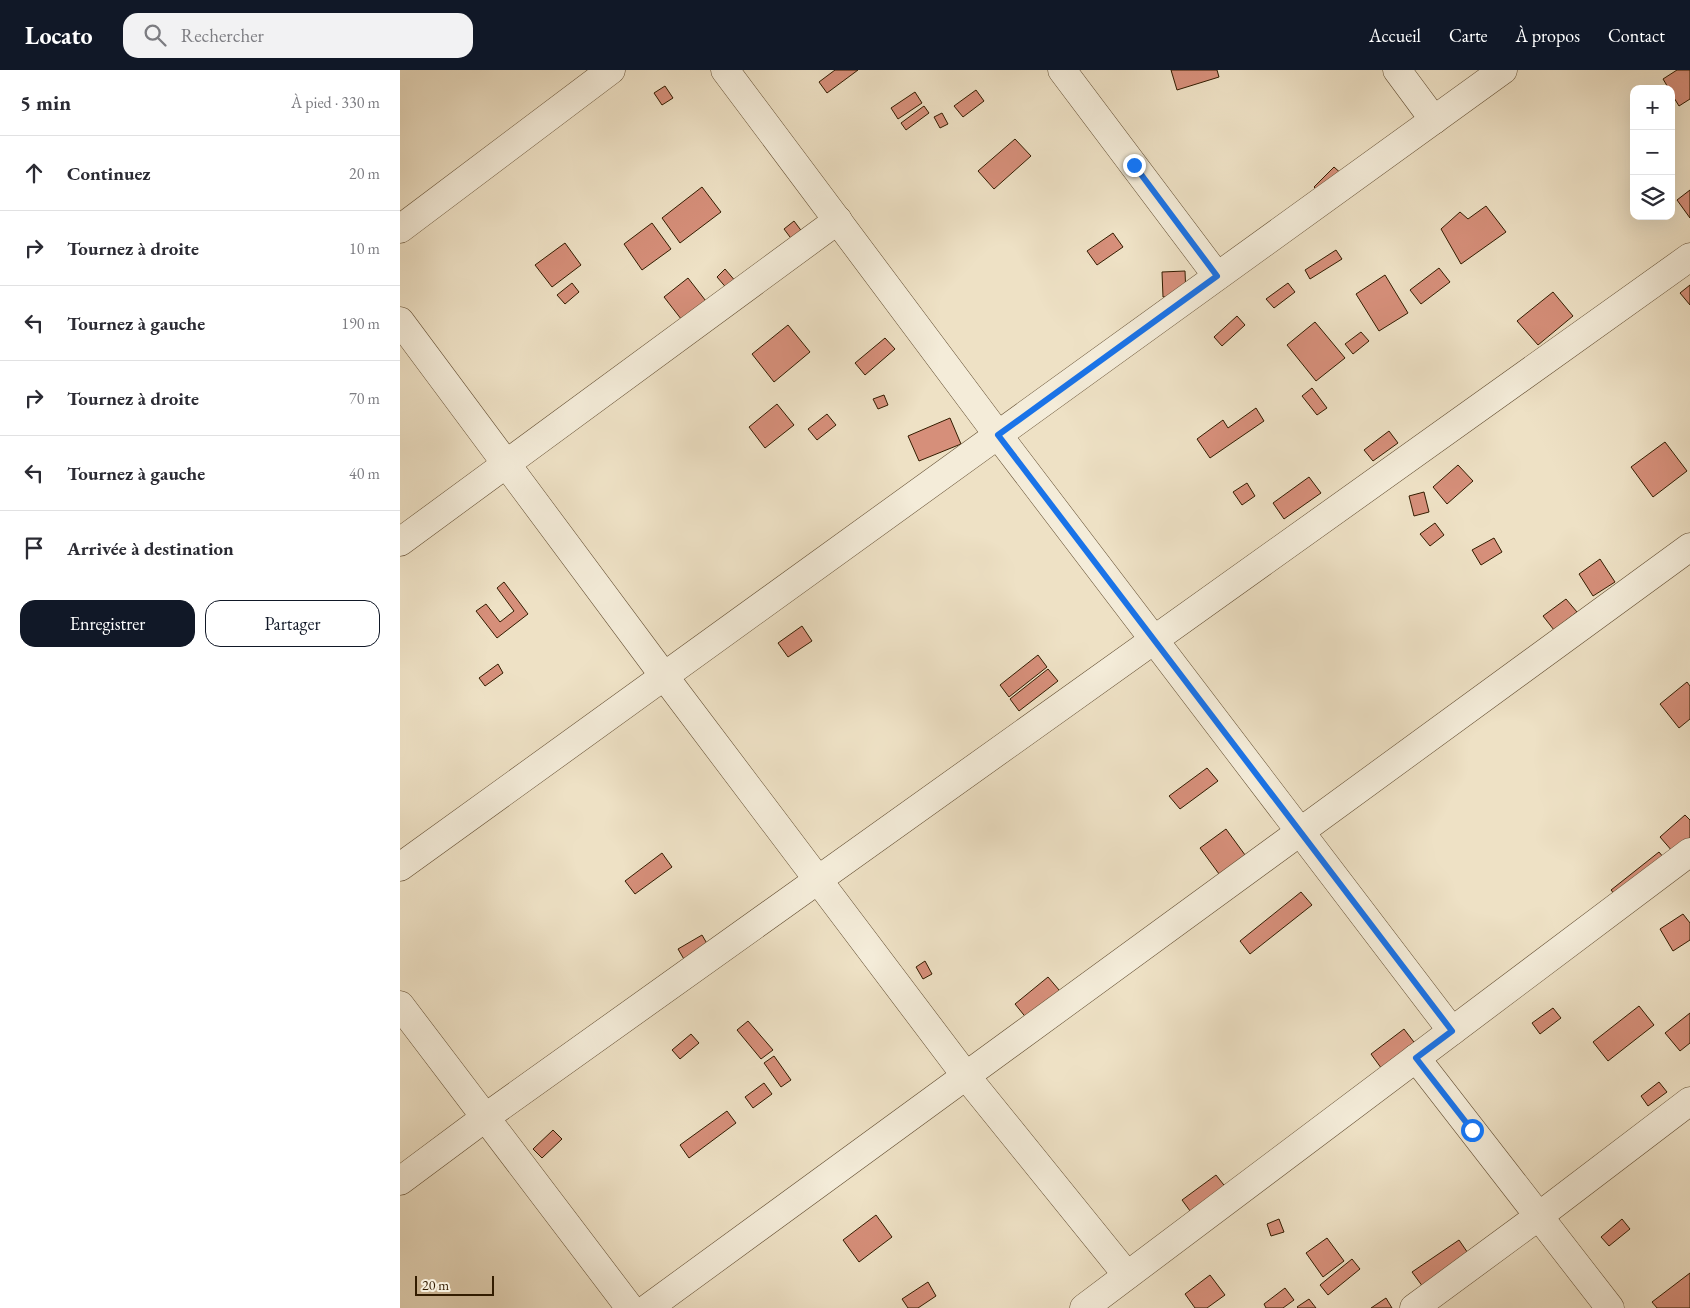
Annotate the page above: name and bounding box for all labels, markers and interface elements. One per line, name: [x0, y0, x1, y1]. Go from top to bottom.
search box: [123, 13, 473, 58]
text: Locato: [25, 20, 93, 51]
icon: search: [141, 21, 169, 49]
text: Rechercher: [181, 23, 264, 48]
text: Accueil: [1369, 24, 1421, 47]
text: Carte: [1449, 24, 1488, 47]
text: À propos: [1516, 24, 1580, 47]
text: Contact: [1608, 24, 1665, 47]
map controls: [1630, 85, 1675, 220]
button: +: [1630, 85, 1675, 130]
text: 5 min: [20, 89, 71, 116]
text: À pied · 330 m: [291, 92, 380, 113]
button: −: [1630, 130, 1675, 175]
route end: [1123, 154, 1146, 177]
icon: ahead: [20, 159, 48, 187]
text: Continuez: [67, 161, 151, 186]
text: 20 m: [349, 163, 380, 184]
button: layers: [1630, 175, 1675, 220]
icon: right: [20, 234, 48, 262]
text: Tournez à droite: [67, 236, 199, 261]
text: 10 m: [349, 238, 380, 259]
icon: left: [20, 309, 48, 337]
text: Tournez à gauche: [67, 311, 205, 336]
text: 190 m: [341, 313, 380, 334]
icon: right: [20, 384, 48, 412]
text: Tournez à droite: [67, 386, 199, 411]
text: 70 m: [349, 388, 380, 409]
icon: left: [20, 459, 48, 487]
text: Tournez à gauche: [67, 461, 205, 486]
text: 40 m: [349, 463, 380, 484]
icon: arrive: [20, 534, 48, 562]
text: Arrivée à destination: [67, 536, 234, 561]
button: Enregistrer: [20, 600, 195, 647]
button: Partager: [205, 600, 380, 647]
route start: [1461, 1119, 1484, 1142]
scale bar: [415, 1273, 494, 1296]
text: 20 m: [422, 1276, 449, 1294]

